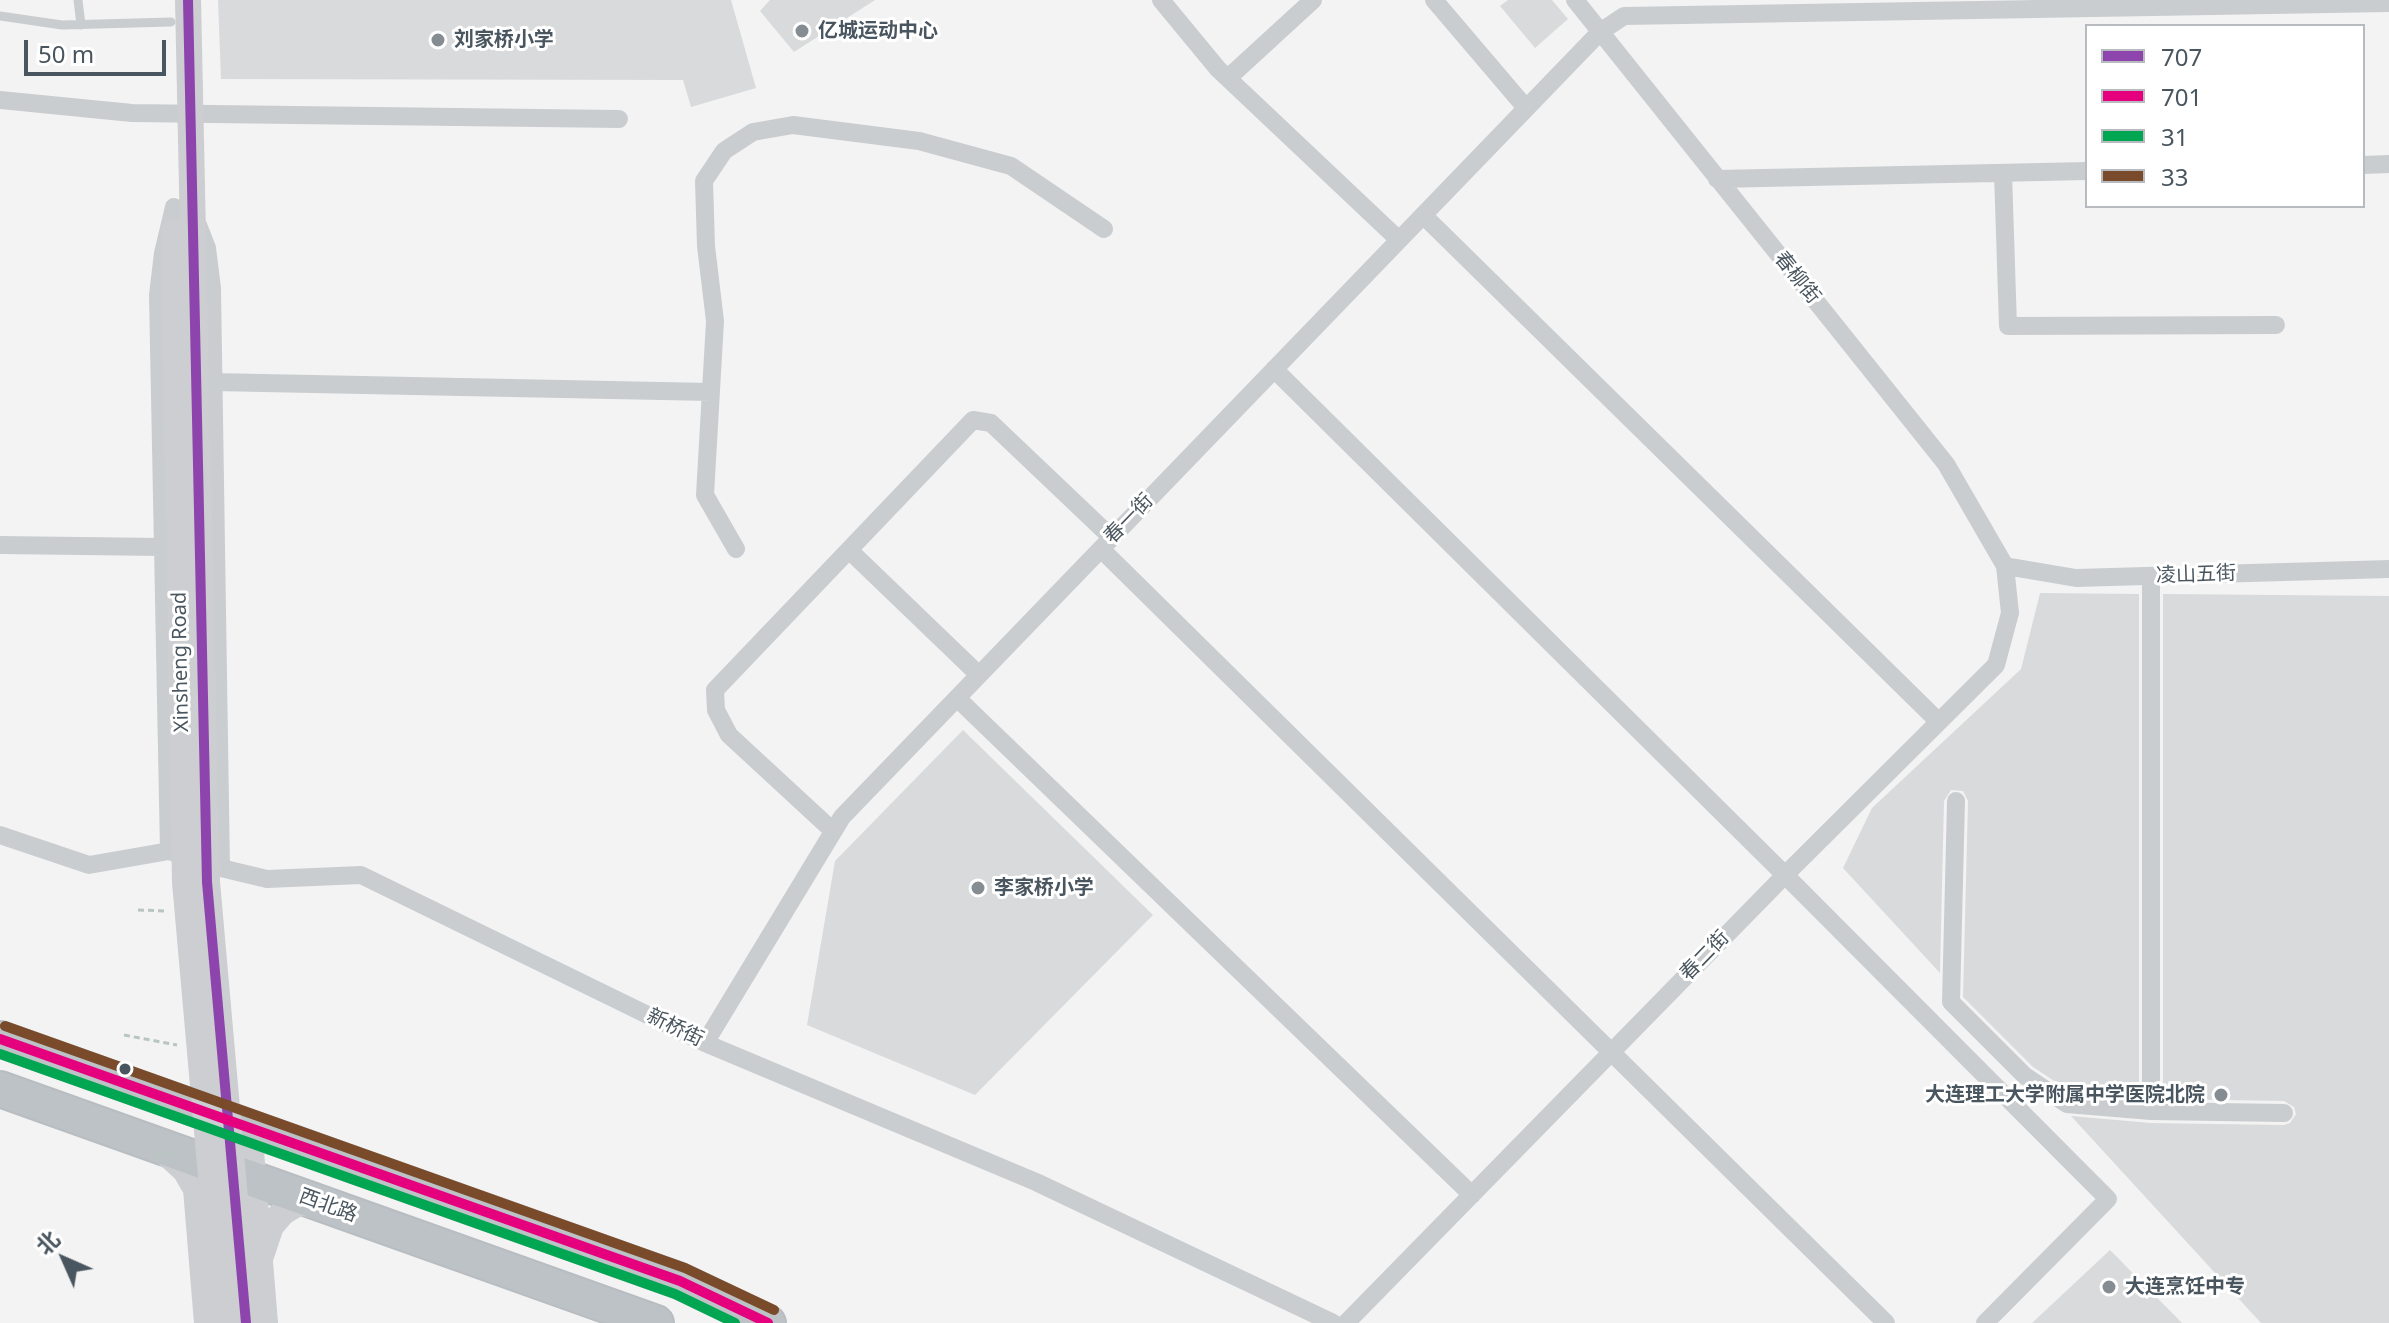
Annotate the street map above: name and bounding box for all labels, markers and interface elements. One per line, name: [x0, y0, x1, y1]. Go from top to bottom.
place label: 亿城运动中心: [818, 19, 938, 43]
marker: 亿城运动中心: [793, 22, 811, 40]
scale bar: [28, 24, 170, 74]
legend: [2085, 24, 2365, 208]
place label: 刘家桥小学: [454, 28, 554, 52]
marker: 刘家桥小学: [429, 31, 447, 49]
text: 50 m: [38, 37, 94, 70]
text: 707: [2161, 40, 2202, 73]
text: 701: [2161, 80, 2202, 113]
text: 31: [2161, 120, 2188, 153]
text: 33: [2161, 160, 2188, 193]
street label: 春柳街: [1769, 247, 1825, 309]
street label: 春一街: [1100, 489, 1158, 549]
street label: 凌山五街: [2156, 562, 2236, 588]
street label: Xinsheng Road: [168, 592, 194, 732]
place label: 李家桥小学: [994, 876, 1094, 900]
marker: 李家桥小学: [969, 879, 987, 897]
street label: 春二街: [1676, 926, 1734, 986]
street label: 新桥街: [643, 1004, 707, 1052]
unlabelled marker: [117, 1061, 133, 1077]
place label: 大连理工大学附属中学医院北院: [1925, 1083, 2205, 1107]
marker: 大连理工大学附属中学医院北院: [2212, 1086, 2230, 1104]
street label: 西北路: [296, 1184, 360, 1228]
north arrow: [24, 1219, 104, 1299]
text: 北: [29, 1224, 65, 1260]
place label: 大连烹饪中专: [2125, 1275, 2245, 1299]
marker: 大连烹饪中专: [2100, 1278, 2118, 1296]

